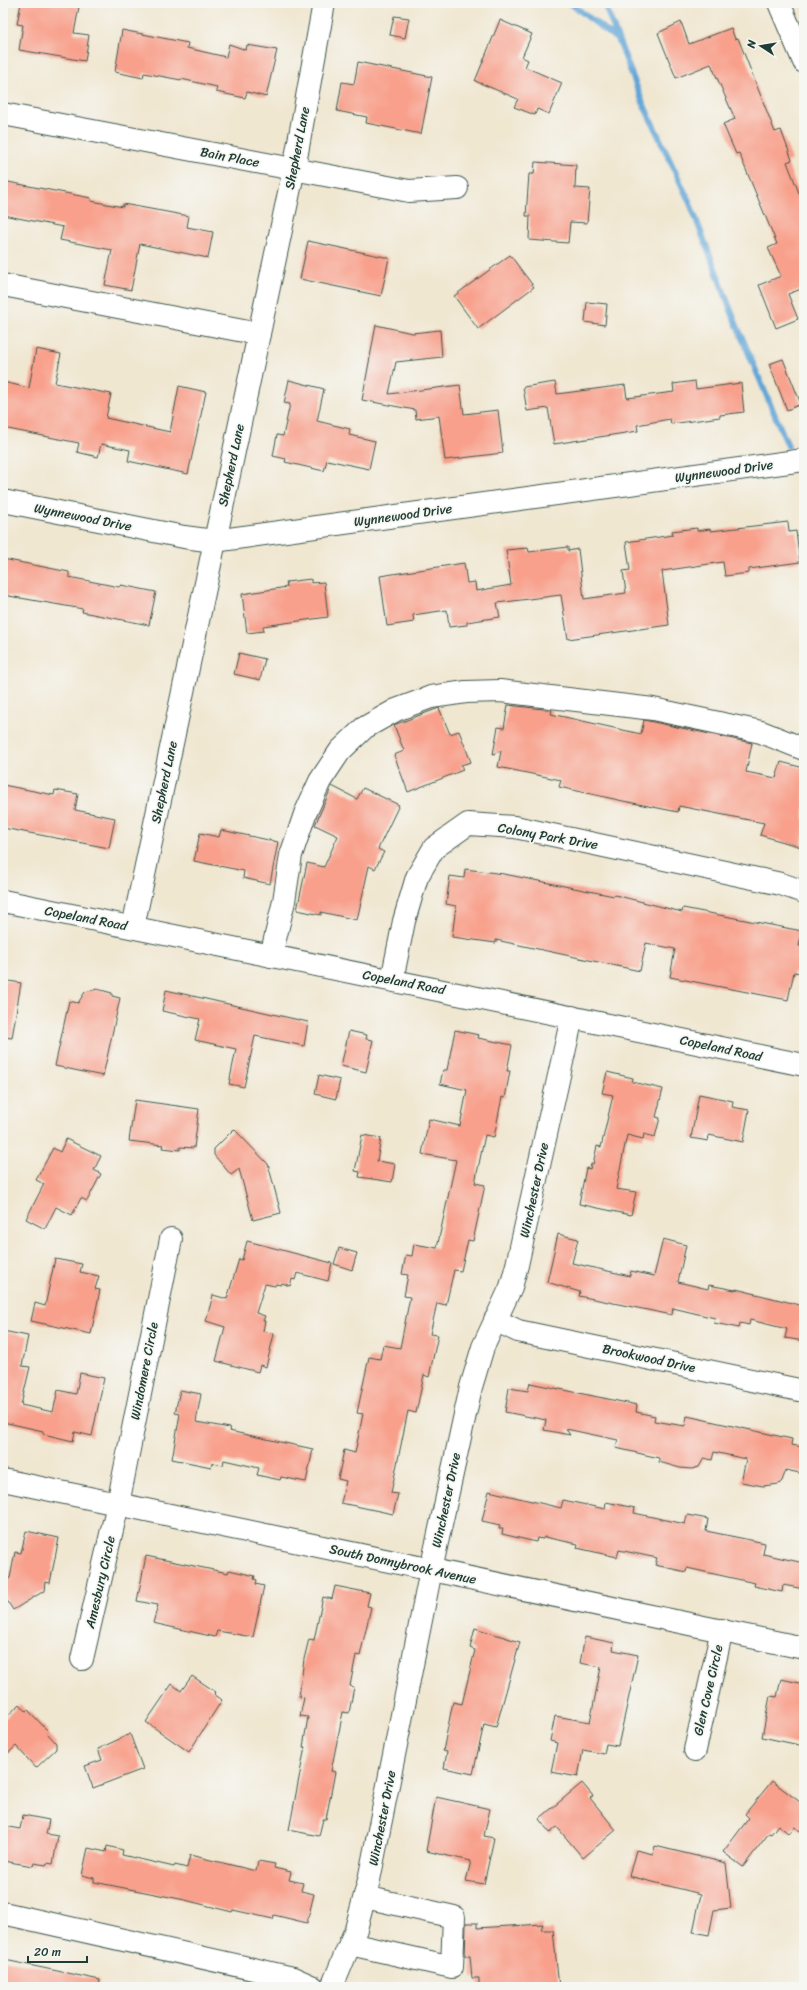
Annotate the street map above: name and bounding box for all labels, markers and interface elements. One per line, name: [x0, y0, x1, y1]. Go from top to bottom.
north arrow: [741, 26, 781, 66]
text: N: [741, 38, 762, 51]
street label: Shepherd Lane: [278, 104, 316, 191]
street label: Bain Place: [198, 140, 262, 174]
street label: Shepherd Lane: [211, 421, 251, 508]
street label: Wynnewood Drive: [673, 453, 775, 489]
street label: Wynnewood Drive: [32, 496, 134, 538]
street label: Wynnewood Drive: [352, 497, 454, 533]
street label: Shepherd Lane: [144, 738, 184, 825]
street label: Colony Park Drive: [496, 816, 600, 856]
street label: Copeland Road: [43, 899, 130, 937]
street label: Copeland Road: [361, 963, 448, 1001]
street label: Copeland Road: [678, 1028, 765, 1068]
street label: Winchester Drive: [513, 1140, 555, 1240]
street label: Windomere Circle: [123, 1320, 165, 1422]
street label: Brookwood Drive: [600, 1337, 698, 1379]
street label: Winchester Drive: [425, 1450, 467, 1550]
street label: Amesbury Circle: [78, 1533, 122, 1632]
street label: South Donnybrook Avenue: [327, 1537, 479, 1591]
street label: Glen Cove Circle: [686, 1642, 730, 1738]
street label: Winchester Drive: [361, 1768, 403, 1868]
scale bar: [28, 1938, 87, 1964]
text: 20 m: [34, 1941, 61, 1963]

